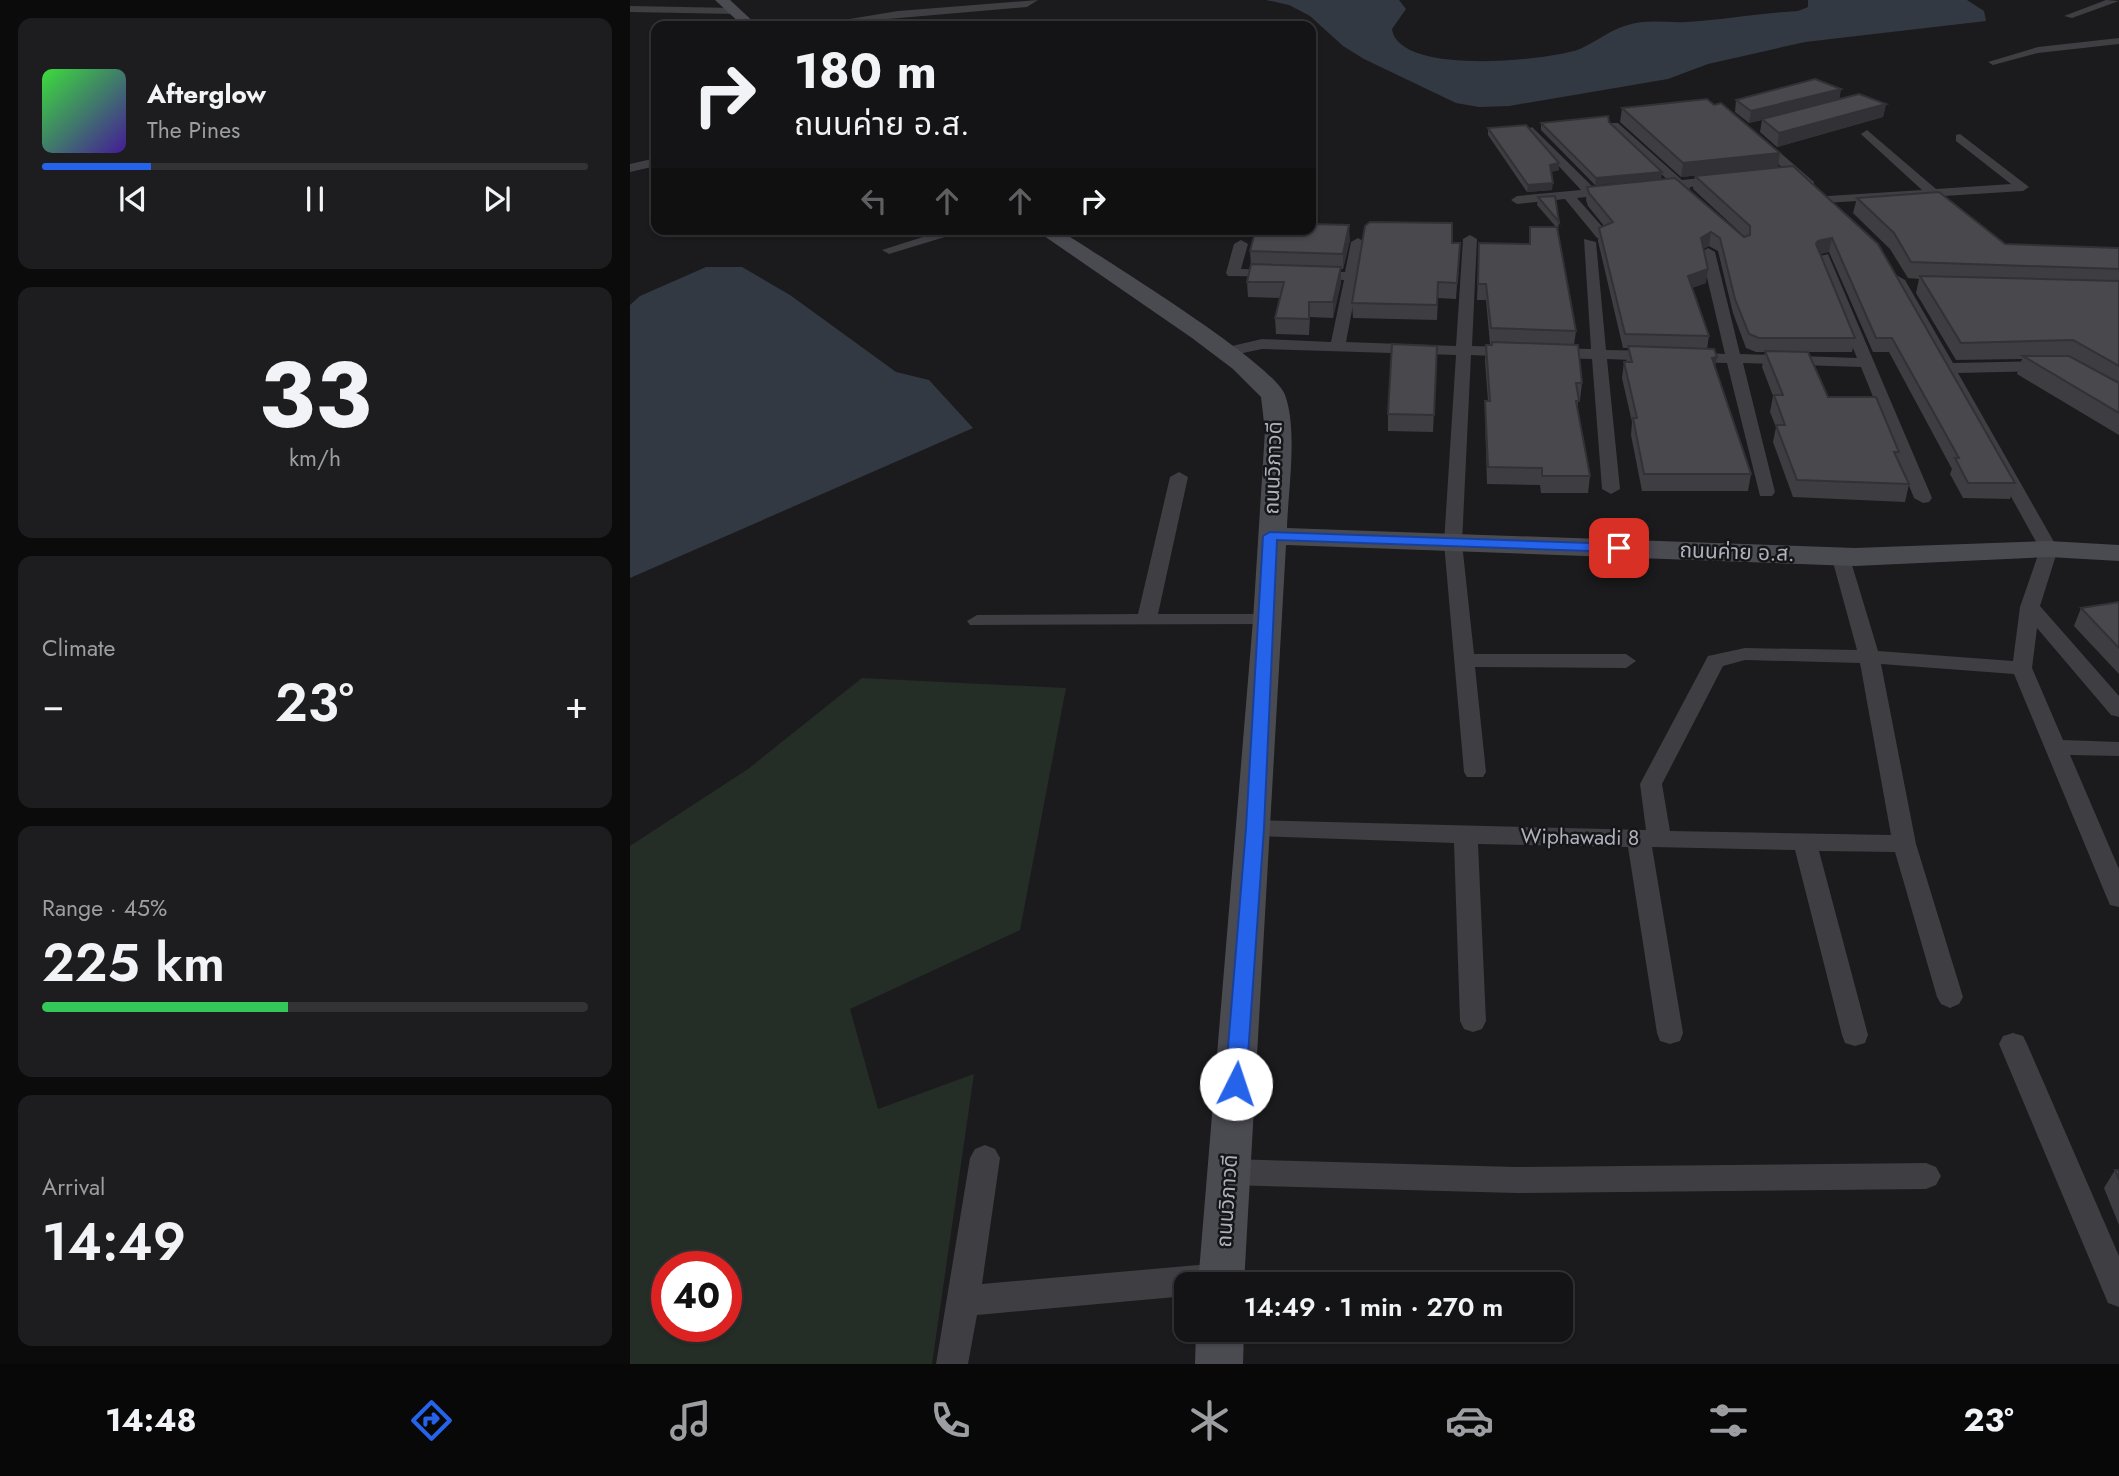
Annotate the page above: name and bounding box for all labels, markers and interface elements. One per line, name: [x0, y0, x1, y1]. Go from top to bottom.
text: 180 m: [794, 36, 937, 106]
icon: right: [679, 49, 770, 140]
text: Afterglow: [147, 75, 266, 113]
text: ถนนค่าย อ.ส.: [794, 101, 970, 147]
text: The Pines: [147, 113, 240, 147]
icon: previous: [114, 180, 152, 218]
icon: pause: [296, 180, 334, 218]
icon: next: [478, 180, 516, 218]
icon: left: [855, 182, 893, 220]
icon: ahead: [928, 182, 966, 220]
icon: ahead: [1001, 182, 1039, 220]
icon: right: [1074, 182, 1112, 220]
text: 33: [258, 330, 372, 461]
street label: ถนนวิภาวดี: [1256, 421, 1290, 515]
text: km/h: [289, 441, 341, 475]
pin: [1589, 518, 1649, 578]
icon: arrive: [1600, 529, 1638, 567]
street label: ถนนค่าย อ.ส.: [1679, 535, 1795, 569]
text: Climate: [42, 631, 115, 665]
text: 23°: [275, 665, 354, 741]
text: −: [42, 677, 64, 732]
text: +: [565, 677, 588, 732]
street label: Wiphawadi 8: [1520, 821, 1640, 853]
text: Range · 45%: [42, 891, 167, 925]
text: 225 km: [42, 925, 225, 1001]
position arrow: [1199, 1047, 1273, 1121]
street label: ถนนวิภาวดี: [1209, 1153, 1245, 1249]
text: Arrival: [42, 1170, 105, 1204]
text: 14:49: [42, 1204, 186, 1280]
speed limit sign: 40: [651, 1251, 742, 1342]
text: 14:49 · 1 min · 270 m: [1244, 1288, 1503, 1326]
icon: directions: [407, 1396, 456, 1445]
icon: music: [666, 1396, 715, 1445]
icon: phone: [926, 1396, 975, 1445]
icon: climate: [1185, 1396, 1234, 1445]
icon: car: [1445, 1396, 1494, 1445]
icon: filters: [1704, 1396, 1753, 1445]
text: 14:48: [105, 1397, 197, 1443]
text: 23°: [1963, 1397, 2014, 1443]

